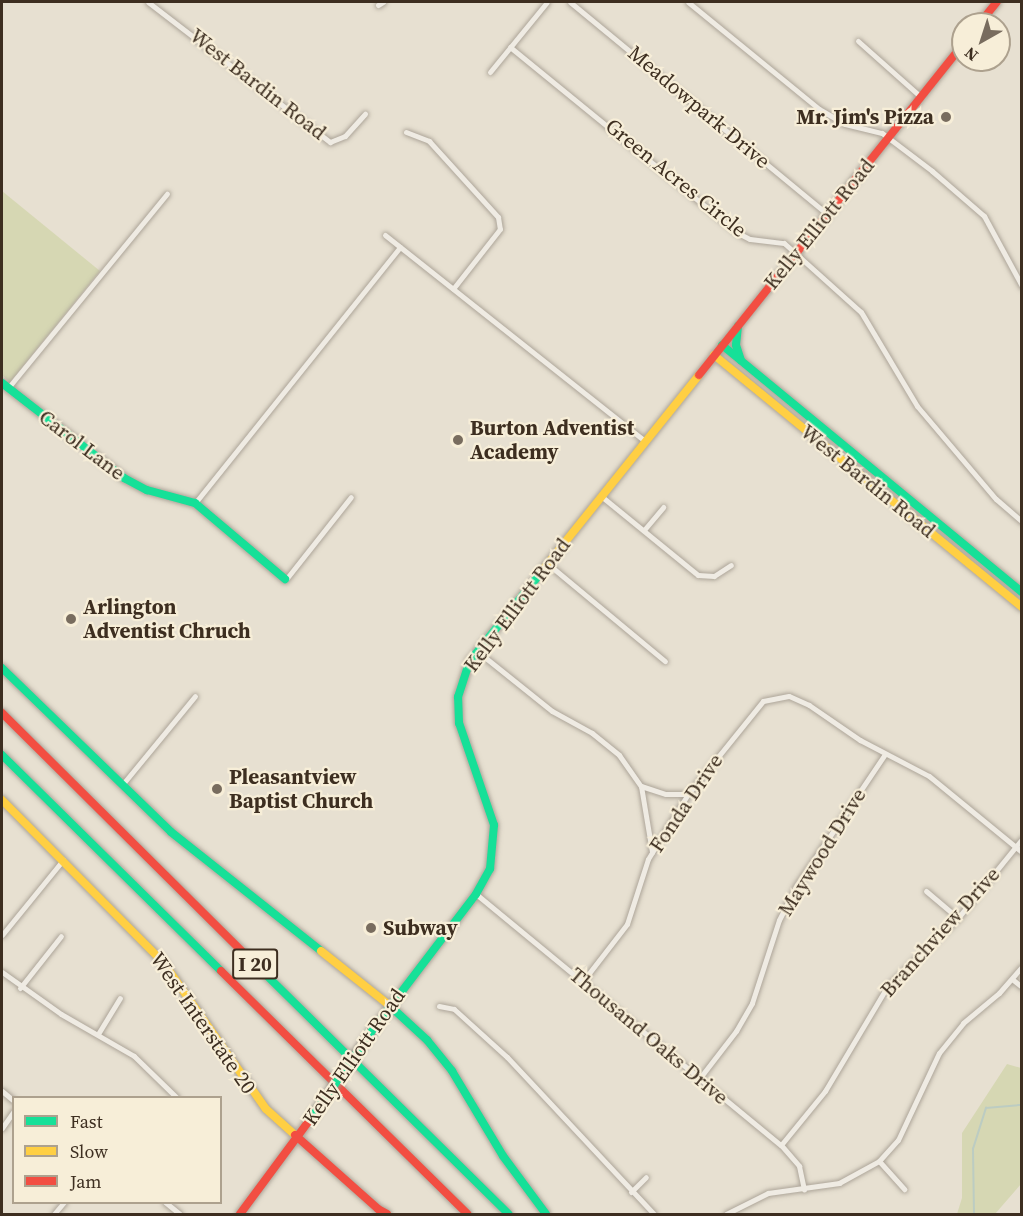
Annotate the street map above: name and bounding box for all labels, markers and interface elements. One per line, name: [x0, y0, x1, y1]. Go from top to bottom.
north arrow: [951, 12, 1011, 72]
street label: West Bardin Road: [185, 23, 331, 145]
street label: Meadowpark Drive: [623, 40, 775, 174]
text: N: [959, 42, 982, 67]
place label: Mr. Jim's Pizza: [796, 104, 934, 130]
marker: Mr. Jim's Pizza: [939, 110, 953, 124]
street label: Green Acres Circle: [600, 113, 752, 243]
street label: Kelly Elliott Road: [759, 153, 879, 295]
street label: Carol Lane: [34, 404, 130, 486]
place label: Burton Adventist Academy: [470, 415, 634, 465]
street label: West Bardin Road: [796, 419, 940, 543]
marker: Burton Adventist Academy: [451, 433, 465, 447]
street label: Kelly Elliott Road: [458, 533, 576, 677]
place label: Arlington Adventist Chruch: [83, 594, 251, 644]
marker: Arlington Adventist Chruch: [64, 612, 78, 626]
street label: Fonda Drive: [644, 749, 728, 857]
place label: Pleasantview Baptist Church: [229, 764, 373, 814]
marker: Pleasantview Baptist Church: [210, 782, 224, 796]
street label: Maywood Drive: [773, 783, 871, 921]
street label: Branchview Drive: [875, 862, 1005, 1002]
place label: Subway: [383, 915, 458, 941]
marker: Subway: [364, 921, 378, 935]
street label: West Interstate 20: [145, 947, 261, 1099]
road number: I 20: [231, 947, 279, 981]
street label: Thousand Oaks Drive: [564, 962, 734, 1110]
street label: Kelly Elliott Road: [297, 984, 411, 1130]
legend: [12, 1096, 222, 1204]
text: Fast: [70, 1109, 103, 1134]
text: Slow: [70, 1139, 108, 1164]
text: Jam: [70, 1169, 102, 1194]

